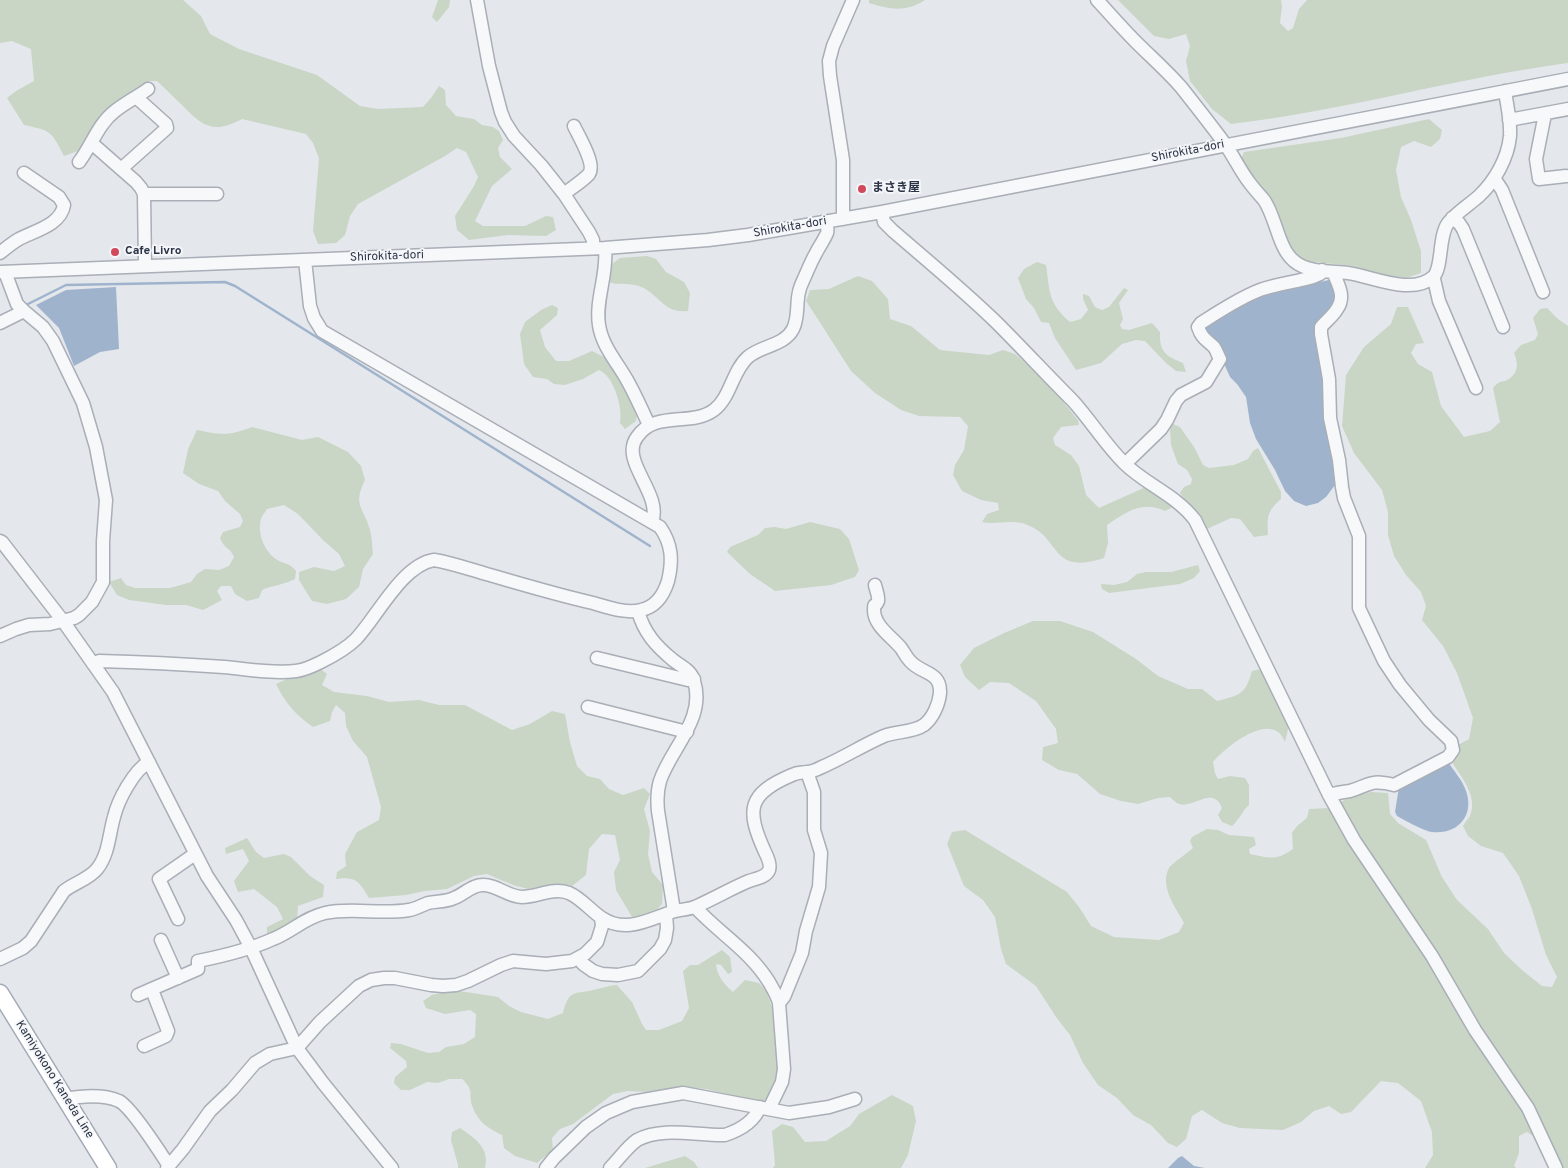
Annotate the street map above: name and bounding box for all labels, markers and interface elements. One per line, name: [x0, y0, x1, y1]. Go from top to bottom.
street label: Shirokita-dori: [1150, 138, 1226, 166]
place label: まさき屋: [872, 182, 920, 196]
marker: まさき屋: [856, 183, 868, 195]
street label: Shirokita-dori: [752, 214, 828, 242]
place label: Cafe Livro: [125, 245, 182, 259]
marker: Cafe Livro: [109, 246, 121, 258]
street label: Shirokita-dori: [350, 249, 424, 265]
street label: Kamiyokono Kaneda Line: [12, 1018, 96, 1142]

